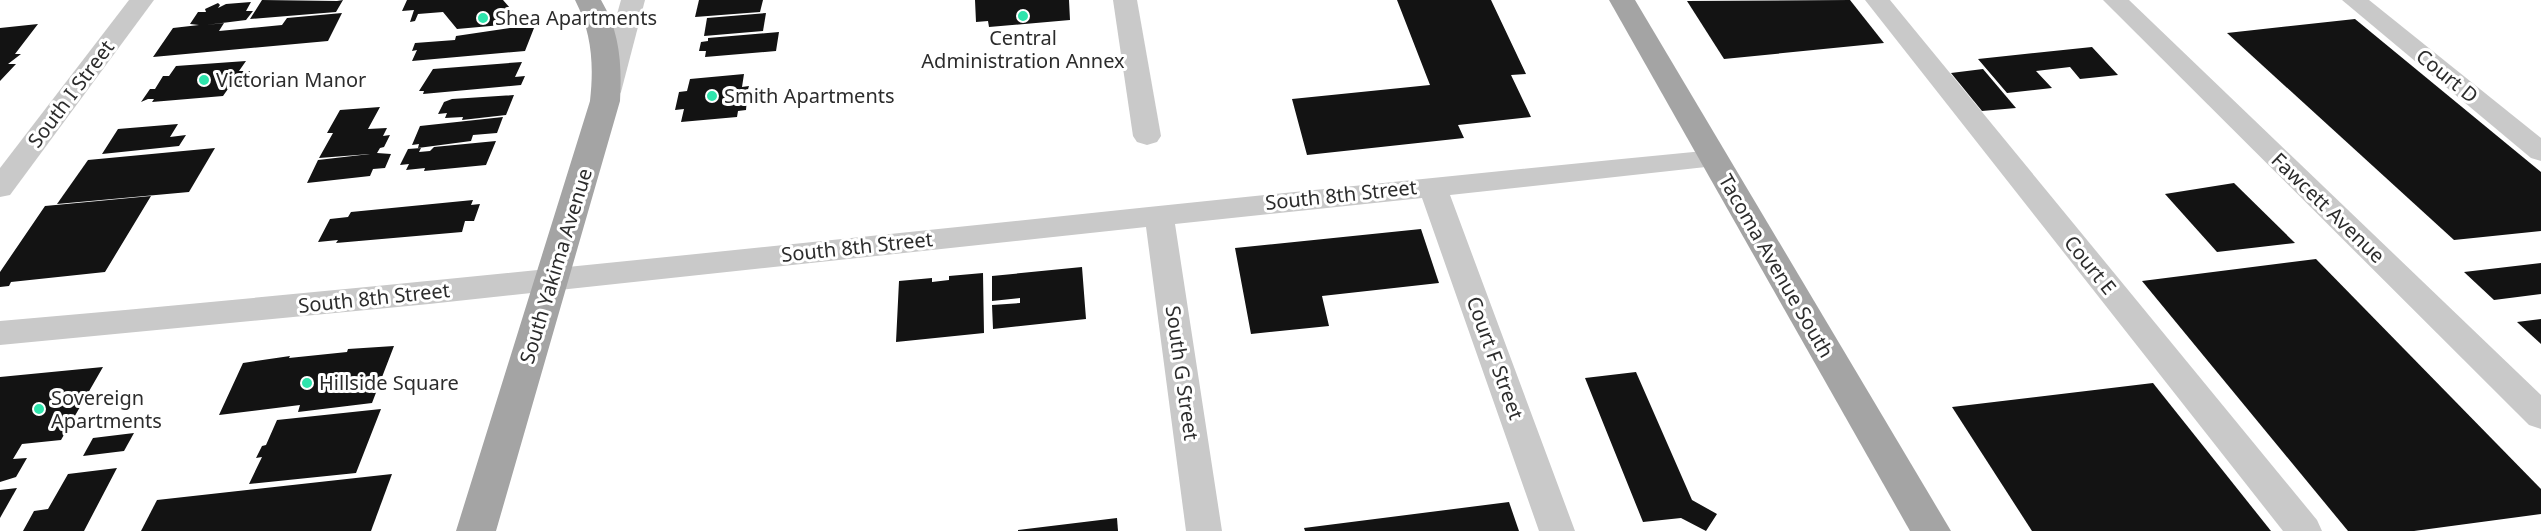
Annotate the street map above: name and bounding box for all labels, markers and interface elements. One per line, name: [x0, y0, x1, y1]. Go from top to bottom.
place label: Shea Apartments: [495, 4, 657, 31]
marker: Central Administration Annex: [1016, 9, 1030, 23]
marker: Shea Apartments: [476, 11, 490, 25]
place label: Central Administration Annex: [921, 24, 1125, 74]
street label: South I Street: [21, 34, 120, 153]
street label: Court D: [2411, 42, 2484, 109]
place label: Victorian Manor: [216, 66, 366, 93]
marker: Victorian Manor: [197, 73, 211, 87]
place label: Smith Apartments: [724, 82, 895, 109]
marker: Smith Apartments: [705, 89, 719, 103]
street label: Fawcett Avenue: [2266, 147, 2391, 269]
street label: South Yakima Avenue: [513, 165, 598, 367]
street label: Tacoma Avenue South: [1713, 169, 1840, 363]
street label: South 8th Street: [1264, 173, 1418, 216]
street label: South 8th Street: [780, 225, 934, 268]
street label: Court E: [2058, 229, 2123, 300]
street label: South 8th Street: [297, 276, 451, 319]
street label: Court F Street: [1461, 293, 1530, 423]
street label: South G Street: [1160, 304, 1205, 442]
place label: Hillside Square: [319, 369, 459, 396]
marker: Hillside Square: [300, 376, 314, 390]
place label: Sovereign Apartments: [51, 384, 162, 434]
marker: Sovereign Apartments: [32, 402, 46, 416]

